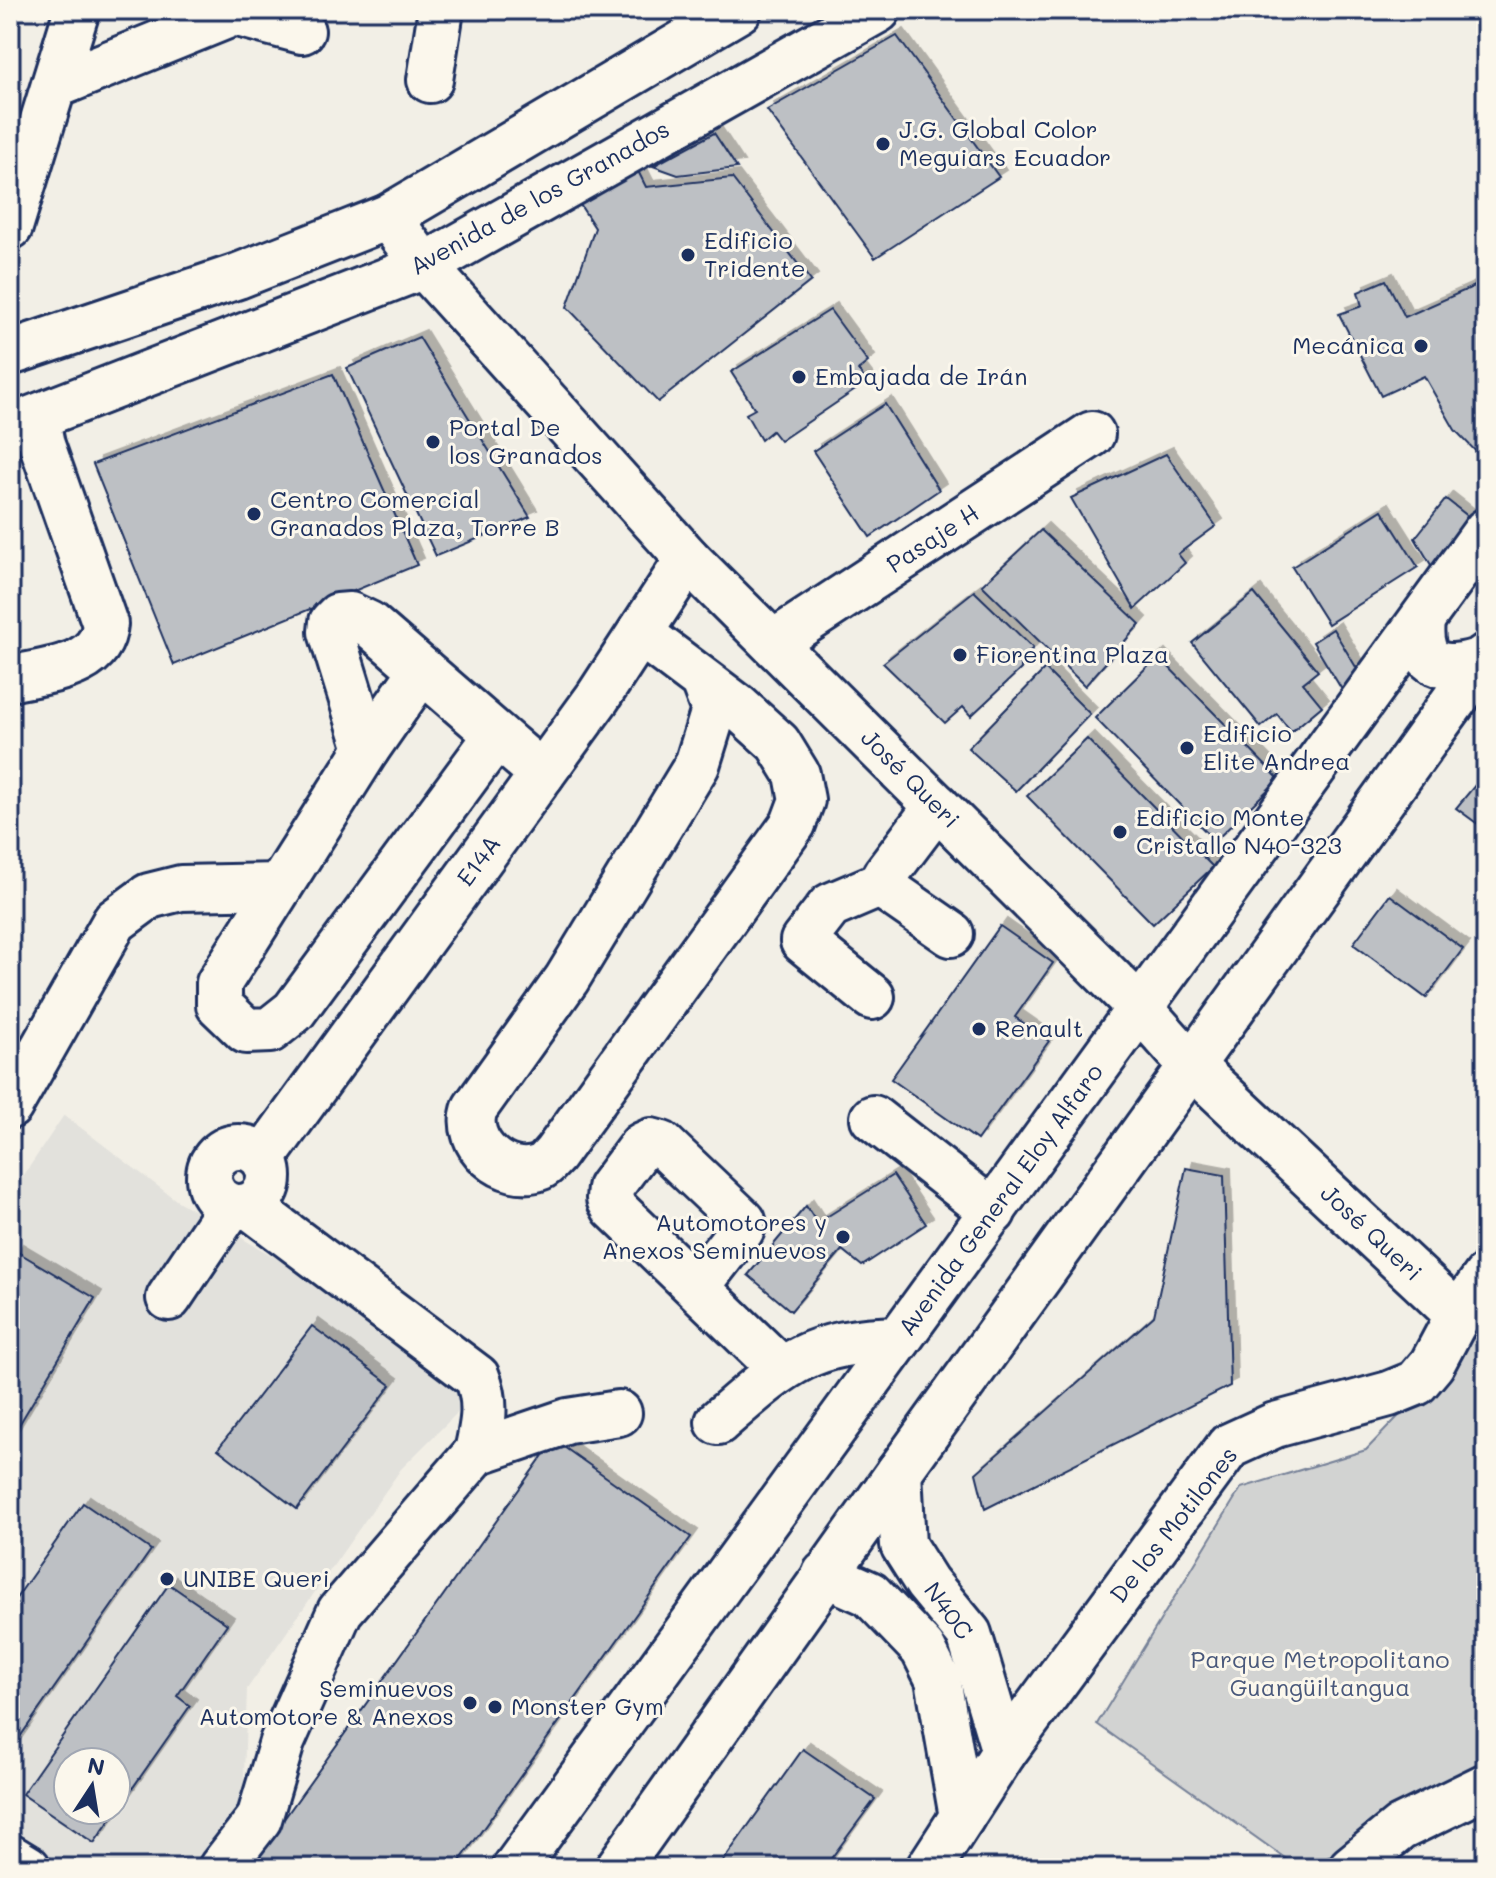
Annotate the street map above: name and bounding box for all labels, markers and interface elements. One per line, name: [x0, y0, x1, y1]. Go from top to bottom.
street label: Avenida de los Granados: [404, 112, 674, 281]
place label: J.G. Global Color Meguiars Ecuador: [899, 113, 1111, 172]
marker: J.G. Global Color Meguiars Ecuador: [874, 135, 892, 153]
place label: Edificio Tridente: [704, 224, 806, 283]
marker: Edificio Tridente: [679, 246, 697, 264]
place label: Mecánica: [1292, 329, 1405, 360]
marker: Mecánica: [1412, 337, 1430, 355]
place label: Embajada de Irán: [815, 360, 1028, 391]
marker: Embajada de Irán: [790, 368, 808, 386]
place label: Portal De los Granados: [449, 411, 603, 470]
marker: Portal De los Granados: [424, 433, 442, 451]
place label: Centro Comercial Granados Plaza, Torre B: [270, 483, 560, 542]
street label: Pasaje H: [880, 496, 984, 579]
marker: Centro Comercial Granados Plaza, Torre B: [245, 505, 263, 523]
place label: Fiorentina Plaza: [976, 638, 1169, 669]
marker: Fiorentina Plaza: [951, 646, 969, 664]
place label: Edificio Elite Andrea: [1203, 717, 1350, 776]
street label: José Queri: [855, 722, 967, 834]
marker: Edificio Elite Andrea: [1178, 739, 1196, 757]
place label: Edificio Monte Cristallo N40-323: [1136, 801, 1342, 860]
marker: Edificio Monte Cristallo N40-323: [1111, 823, 1129, 841]
street label: E14A: [449, 829, 507, 892]
place label: Renault: [995, 1012, 1083, 1043]
marker: Renault: [970, 1020, 988, 1038]
street label: Avenida General Eloy Alfaro: [891, 1057, 1109, 1341]
street label: José Queri: [1315, 1177, 1429, 1287]
place label: Automotores y Anexos Seminuevos: [602, 1206, 827, 1265]
marker: Automotores y Anexos Seminuevos: [834, 1228, 852, 1246]
street label: De los Motilones: [1102, 1440, 1244, 1608]
place label: UNIBE Queri: [183, 1562, 330, 1593]
marker: UNIBE Queri: [158, 1570, 176, 1588]
street label: N40C: [918, 1575, 980, 1645]
park label: Parque Metropolitano Guangüiltangua: [1191, 1643, 1449, 1702]
place label: Seminuevos Automotore & Anexos: [199, 1672, 454, 1731]
place label: Monster Gym: [511, 1690, 664, 1721]
marker: Seminuevos Automotore & Anexos: [461, 1694, 479, 1712]
marker: Monster Gym: [486, 1698, 504, 1716]
north arrow: [52, 1746, 132, 1826]
text: N: [85, 1750, 107, 1782]

